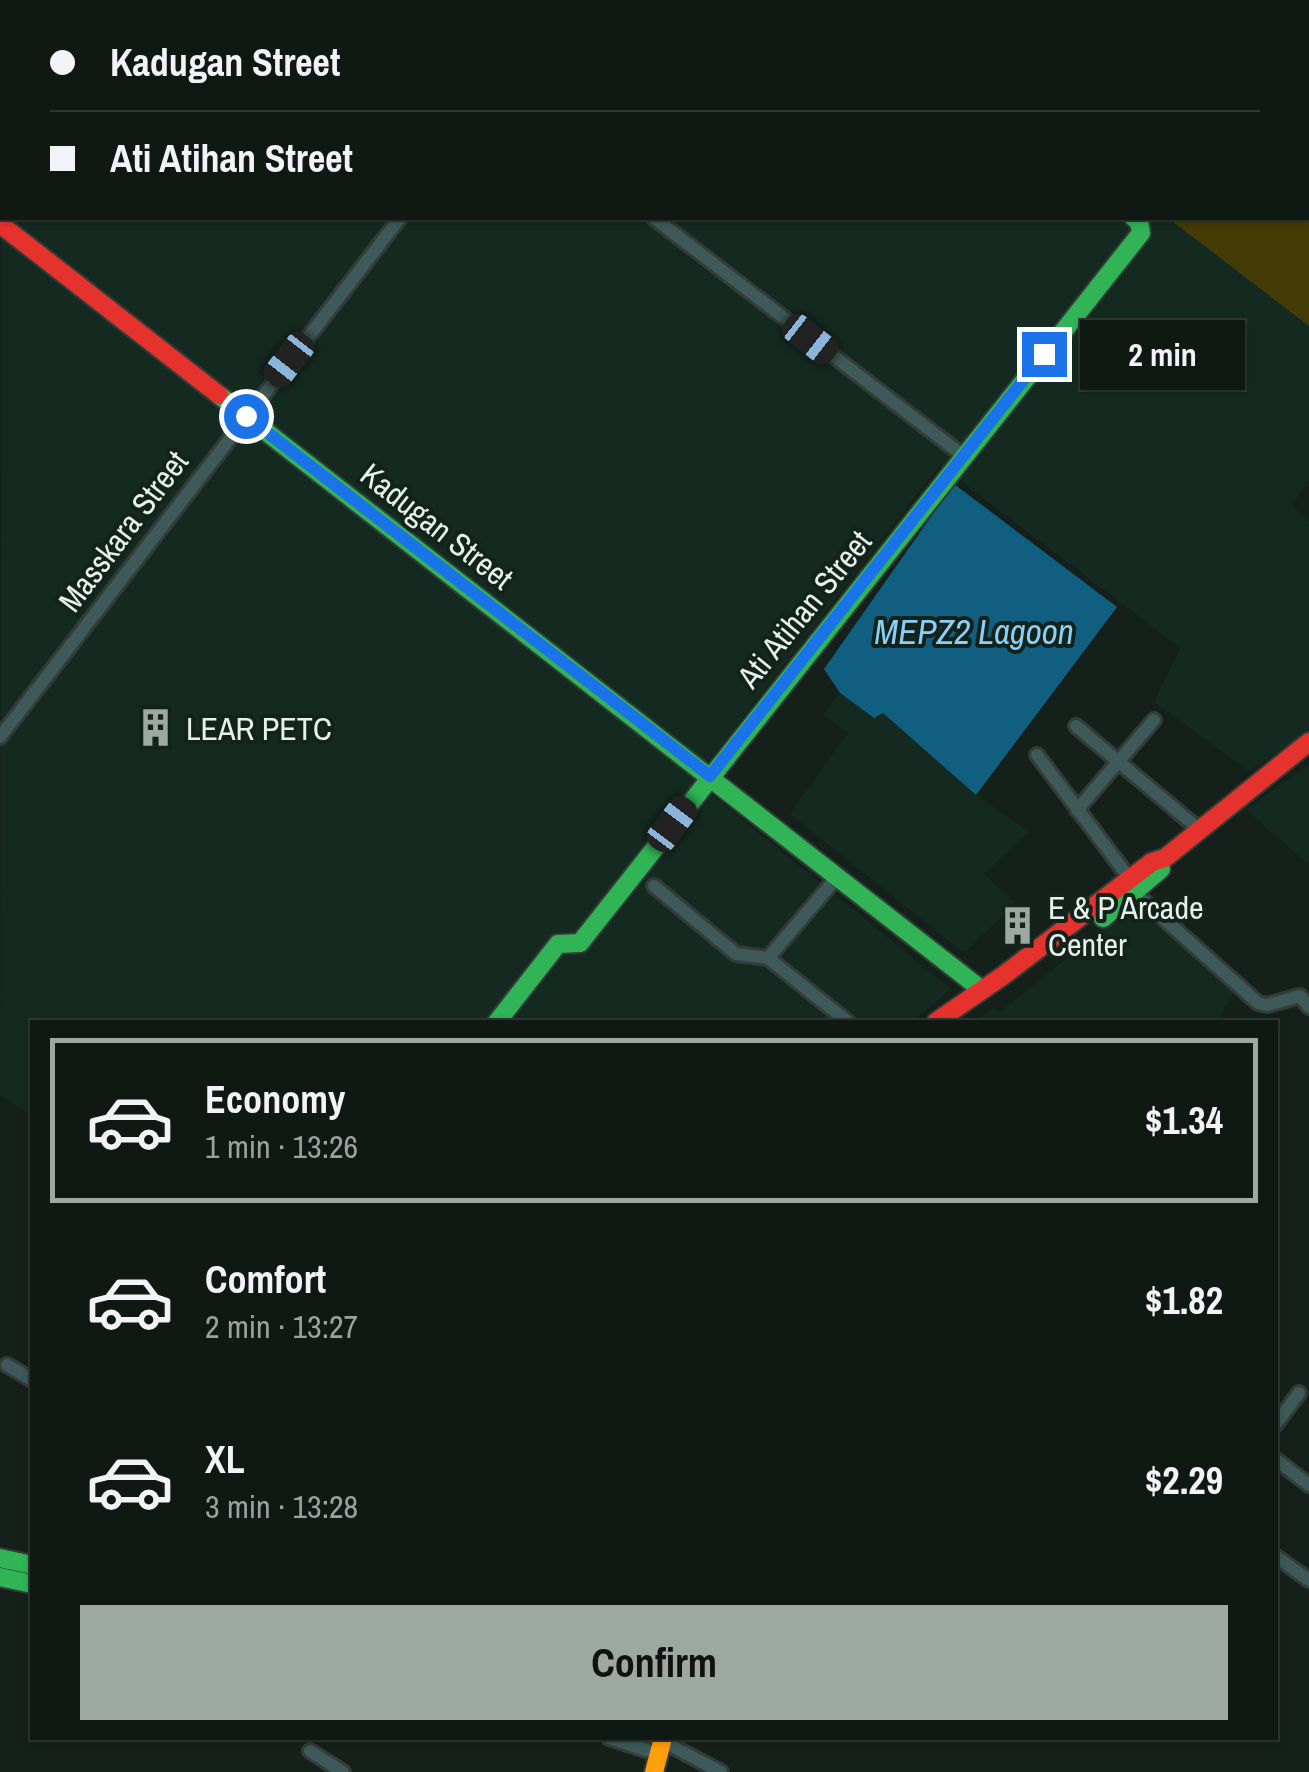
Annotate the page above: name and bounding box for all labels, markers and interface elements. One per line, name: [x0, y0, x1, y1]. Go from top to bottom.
text: Kadugan Street: [110, 37, 340, 88]
text: Ati Atihan Street: [110, 133, 353, 184]
car: [777, 309, 843, 369]
callout: 2 min: [1079, 319, 1244, 389]
car: [259, 327, 319, 393]
route end: [1022, 332, 1067, 377]
text: 2 min: [1128, 333, 1197, 376]
route start: [224, 394, 269, 439]
street label: Masskara Street: [48, 442, 198, 620]
street label: Kadugan Street: [352, 453, 522, 599]
street label: Ati Atihan Street: [727, 521, 881, 698]
water label: MEPZ2 Lagoon: [874, 608, 1074, 655]
building icon: LEAR PETC: [135, 707, 177, 749]
place label: LEAR PETC: [186, 707, 332, 750]
car: [642, 791, 702, 857]
place label: E & P Arcade Center: [1048, 886, 1204, 966]
building icon: E & P Arcade Center: [997, 904, 1039, 946]
text: Economy: [205, 1074, 345, 1125]
icon: car: [85, 1076, 175, 1166]
text: $1.34: [1145, 1095, 1223, 1146]
text: 1 min · 13:26: [205, 1125, 358, 1168]
text: Comfort: [205, 1254, 326, 1305]
icon: car: [85, 1256, 175, 1346]
text: $1.82: [1145, 1275, 1223, 1326]
text: 2 min · 13:27: [205, 1305, 358, 1348]
text: XL: [205, 1434, 245, 1485]
icon: car: [85, 1436, 175, 1526]
text: $2.29: [1145, 1455, 1223, 1506]
text: 3 min · 13:28: [205, 1485, 358, 1528]
button: Confirm: [80, 1605, 1228, 1720]

